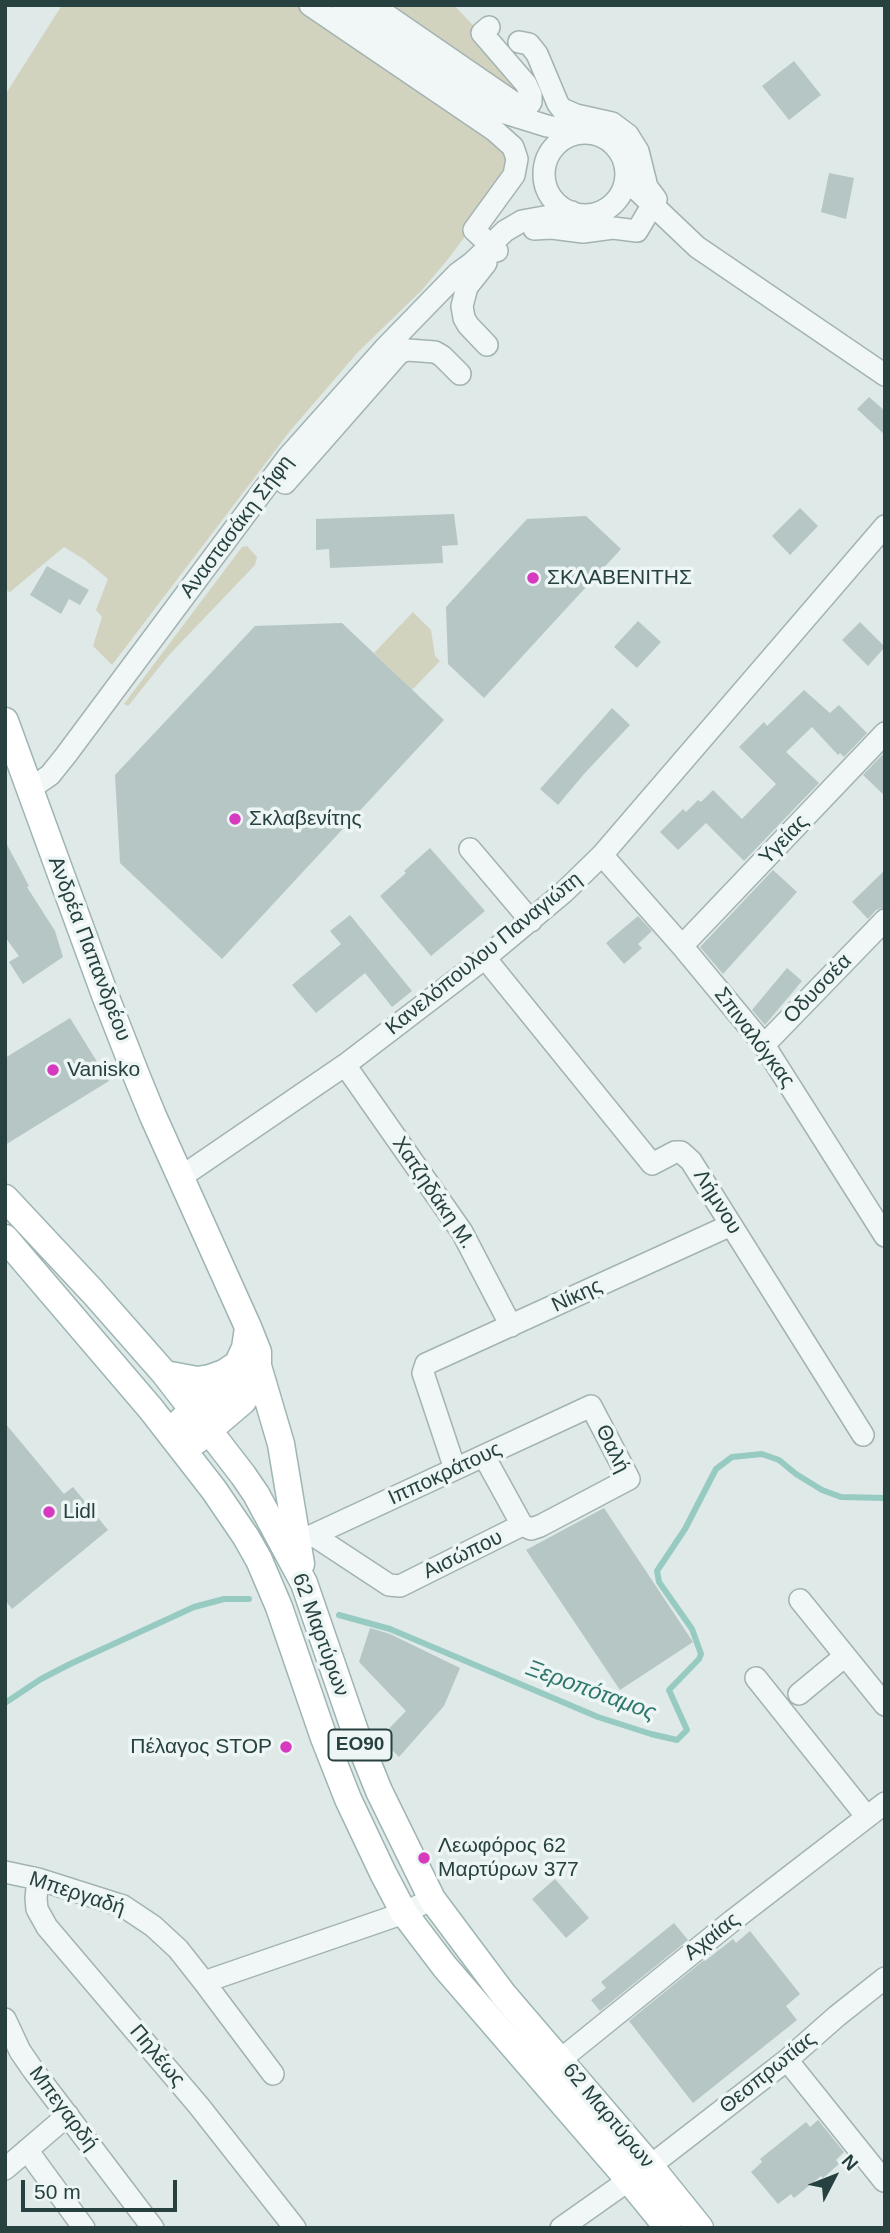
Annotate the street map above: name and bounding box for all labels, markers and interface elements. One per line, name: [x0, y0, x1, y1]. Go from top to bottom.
street label: Αναστασάκη Σήφη: [175, 451, 299, 603]
place label: ΣΚΛΑΒΕΝΙΤΗΣ: [547, 565, 692, 591]
marker: ΣΚΛΑΒΕΝΙΤΗΣ: [525, 570, 541, 586]
place label: Σκλαβενίτης: [249, 806, 362, 832]
street label: Υγείας: [754, 810, 814, 870]
marker: Σκλαβενίτης: [227, 811, 243, 827]
street label: Ανδρέα Παπανδρέου: [42, 853, 136, 1045]
street label: Κανελόπουλου Παναγιώτη: [381, 867, 587, 1041]
street label: Οδυσσέα: [779, 949, 857, 1029]
street label: Σπιναλόγκας: [708, 983, 800, 1093]
place label: Vanisko: [67, 1057, 140, 1083]
marker: Vanisko: [45, 1062, 61, 1078]
street label: Χατζηδάκη Μ.: [386, 1132, 480, 1254]
street label: Λήμνου: [687, 1165, 747, 1239]
street label: Νίκης: [548, 1274, 606, 1318]
street label: Θαλή: [590, 1421, 634, 1477]
street label: Ιπποκράτους: [384, 1437, 506, 1511]
place label: Lidl: [63, 1499, 96, 1525]
marker: Lidl: [41, 1504, 57, 1520]
street label: Αισώπου: [419, 1525, 507, 1585]
street label: 62 Μαρτύρων: [286, 1570, 354, 1700]
water label: Ξεροπόταμος: [522, 1655, 660, 1727]
road number: ΕΟ90: [328, 1730, 392, 1760]
place label: Πέλαγος STOP: [130, 1734, 272, 1760]
marker: Πέλαγος STOP: [278, 1739, 294, 1755]
place label: Λεωφόρος 62 Μαρτύρων 377: [438, 1833, 579, 1883]
marker: Λεωφόρος 62 Μαρτύρων 377: [416, 1850, 432, 1866]
street label: Μπεργαδή: [26, 1867, 128, 1921]
street label: Αχαίας: [679, 1908, 745, 1966]
street label: Πηλέως: [124, 2020, 190, 2092]
street label: Θεσπρωτίας: [715, 2027, 821, 2119]
street label: 62 Μαρτύρων: [557, 2058, 659, 2174]
street label: Μπεγαρδή: [23, 2062, 103, 2156]
north arrow: [799, 2142, 869, 2212]
text: N: [838, 2150, 862, 2175]
scale bar: [24, 2166, 180, 2210]
text: 50 m: [34, 2180, 81, 2203]

